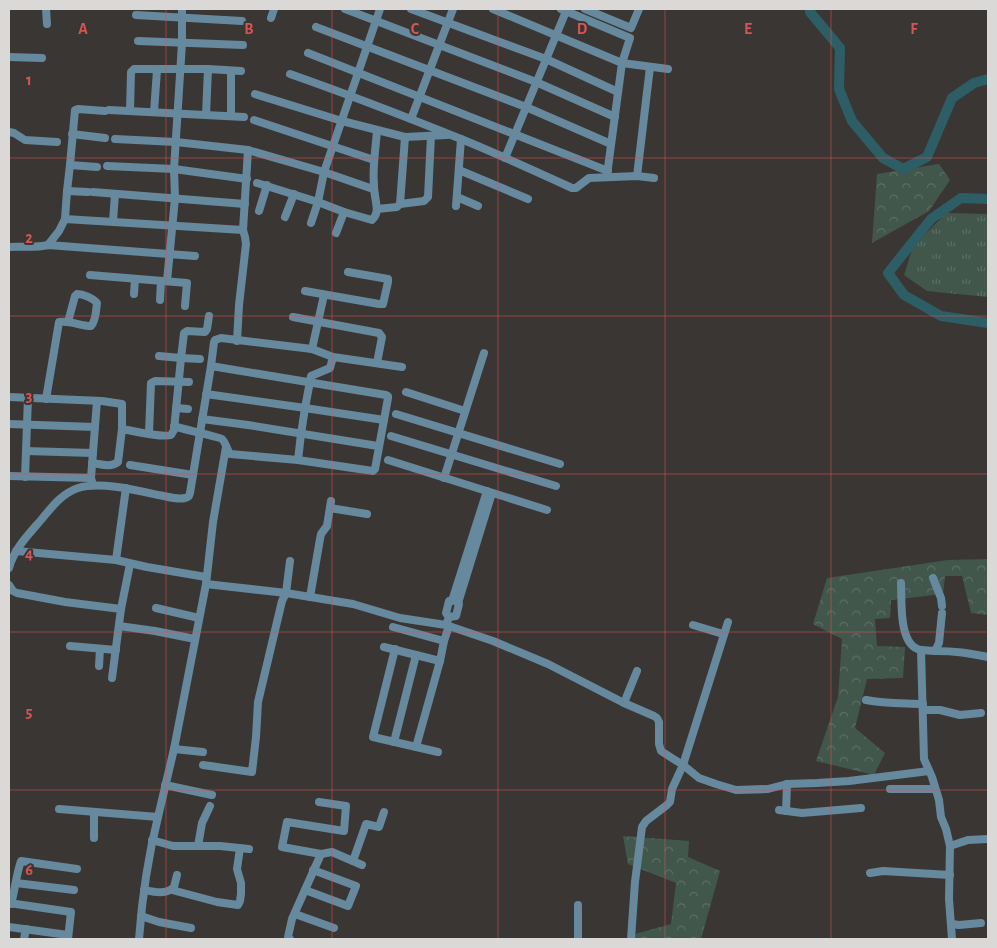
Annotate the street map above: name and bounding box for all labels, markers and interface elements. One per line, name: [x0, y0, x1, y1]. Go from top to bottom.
text: A: [78, 21, 88, 37]
text: B: [244, 21, 254, 37]
text: C: [411, 21, 420, 37]
text: D: [577, 21, 588, 37]
text: E: [744, 21, 752, 37]
text: F: [910, 21, 918, 37]
text: 1: [26, 72, 32, 88]
text: 2: [25, 230, 33, 246]
text: 3: [26, 388, 33, 404]
text: 4: [25, 546, 33, 562]
text: 5: [26, 704, 33, 720]
text: 6: [25, 862, 33, 878]

